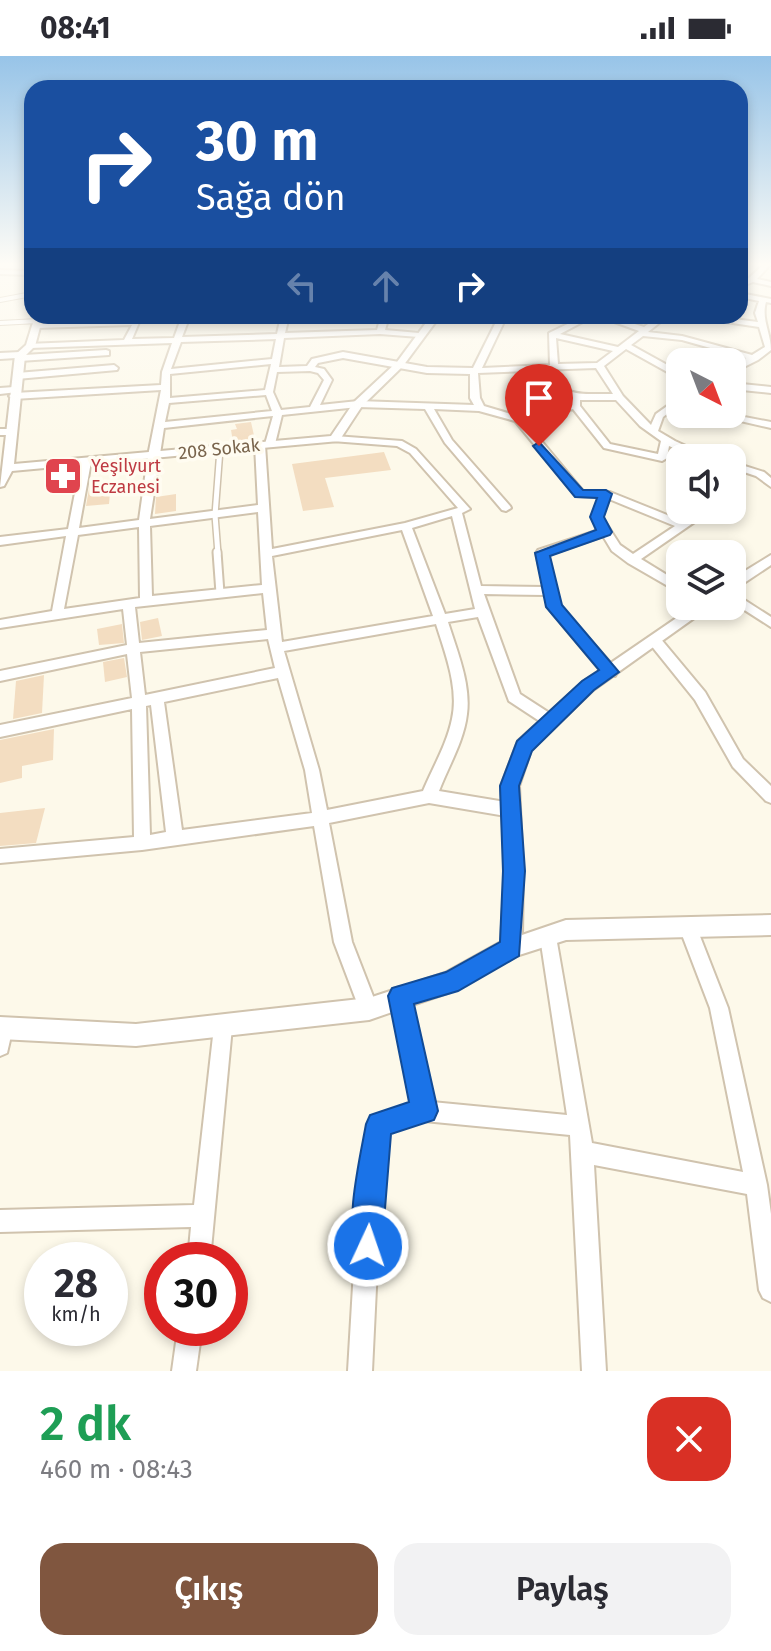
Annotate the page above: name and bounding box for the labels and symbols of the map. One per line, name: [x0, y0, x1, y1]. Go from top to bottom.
north arrow: [666, 348, 746, 428]
pin: [505, 364, 573, 446]
street label: 208 Sokak: [177, 434, 262, 464]
pharmacy icon: Yeşilyurt Eczanesi: [42, 455, 84, 497]
place label: Yeşilyurt Eczanesi: [91, 455, 162, 498]
position arrow: [326, 1204, 410, 1288]
speed limit sign: 30: [144, 1242, 248, 1346]

